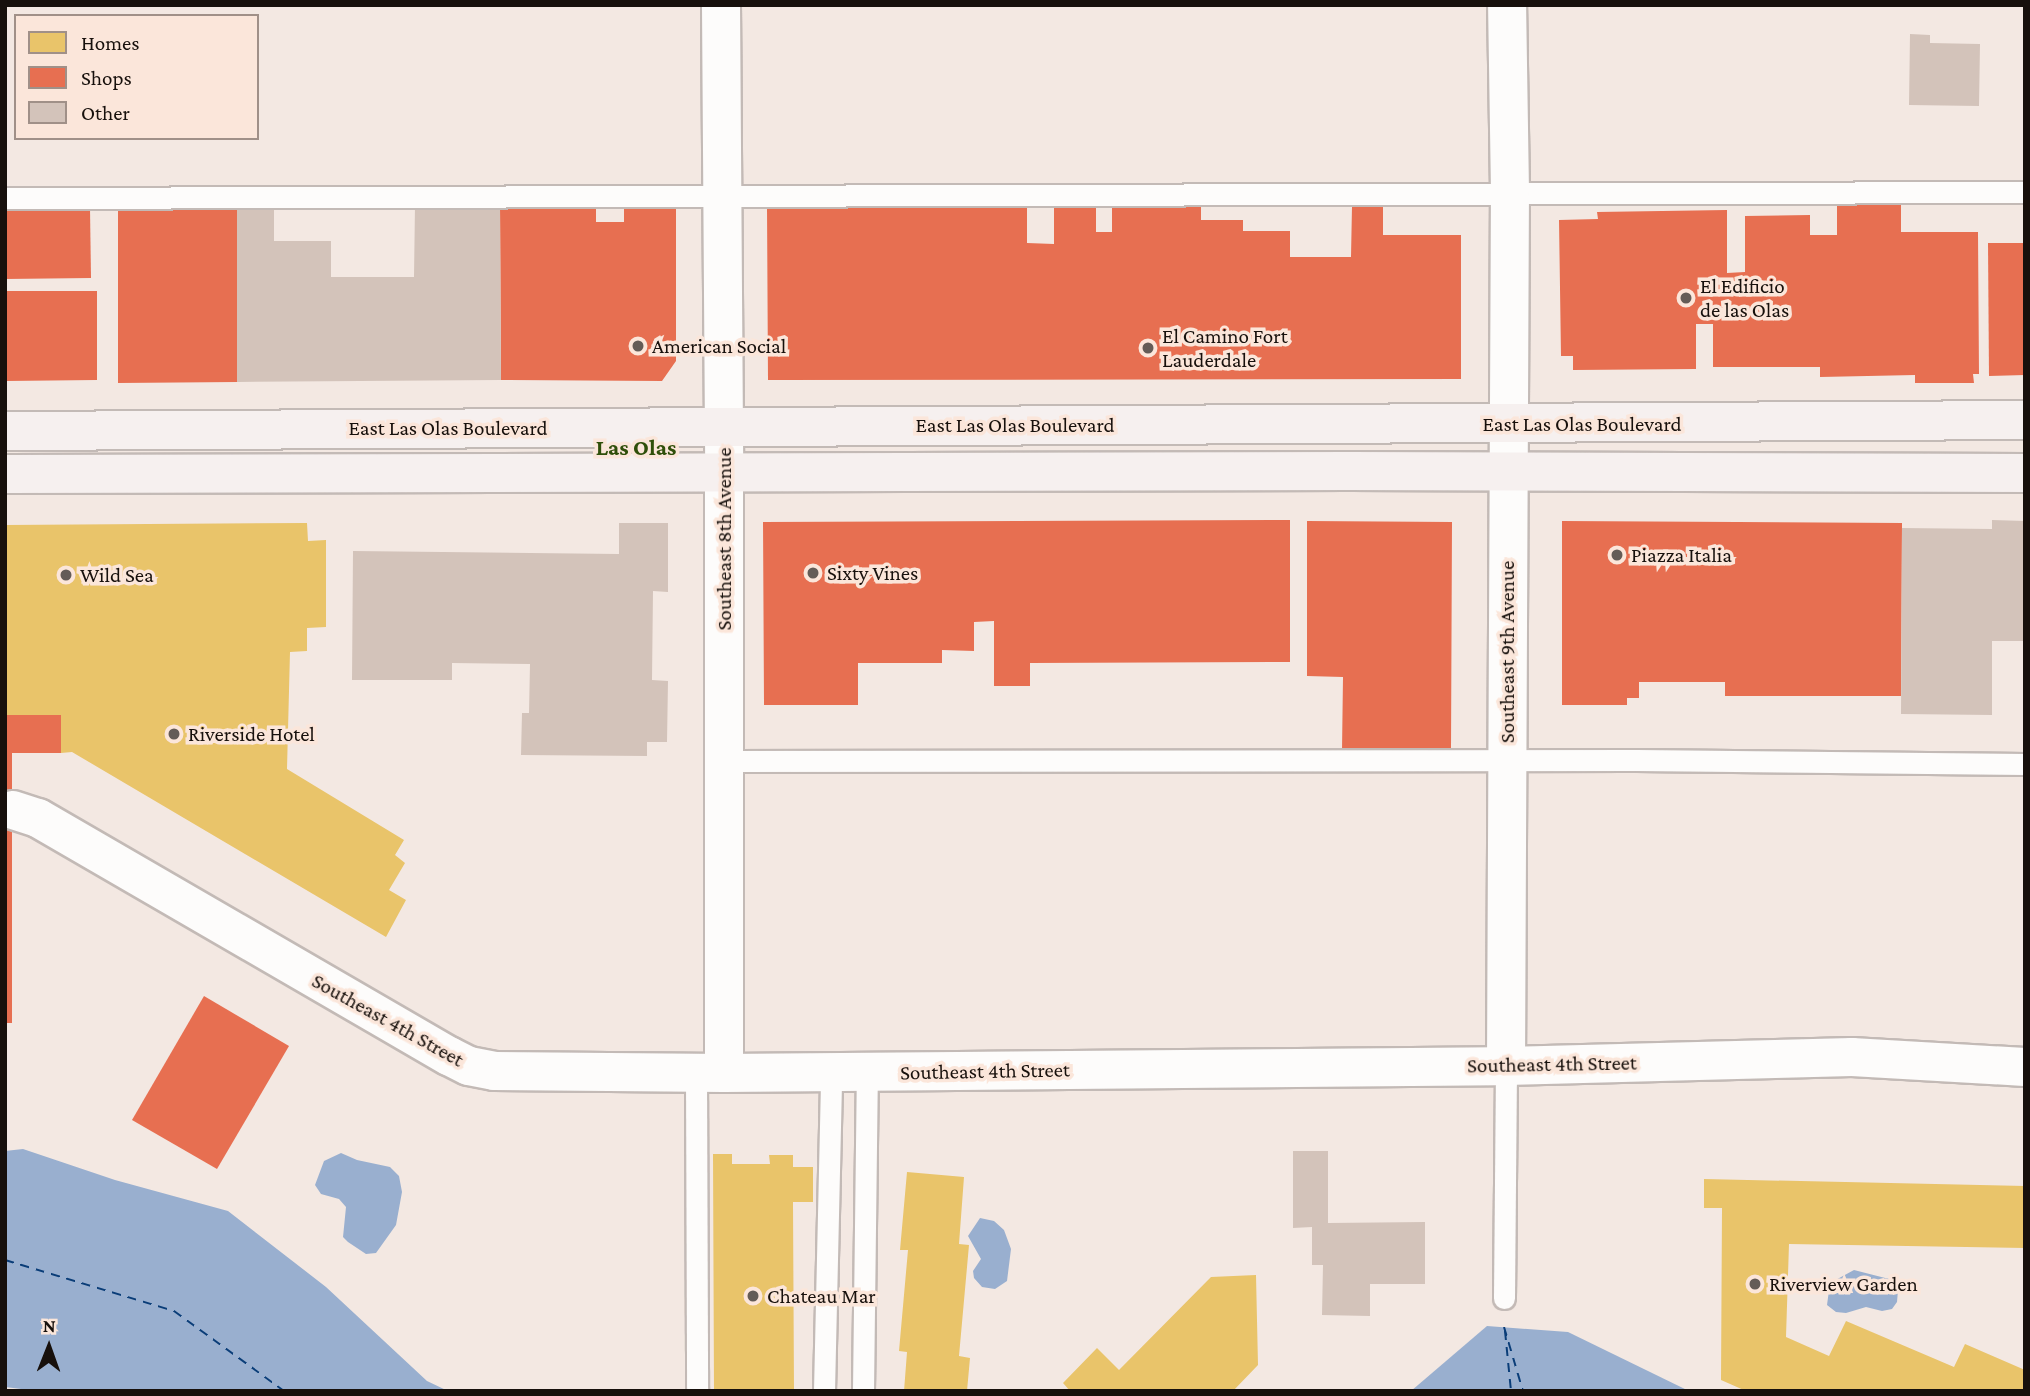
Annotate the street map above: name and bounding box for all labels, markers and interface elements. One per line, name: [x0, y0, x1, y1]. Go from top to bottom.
legend: [14, 14, 259, 140]
text: Homes: [81, 31, 140, 55]
text: Shops: [81, 66, 132, 90]
text: Other: [81, 101, 130, 125]
place label: El Edificio de las Olas: [1700, 273, 1789, 323]
marker: El Edificio de las Olas: [1678, 290, 1694, 306]
place label: El Camino Fort Lauderdale: [1162, 323, 1288, 373]
place label: American Social: [652, 333, 786, 359]
marker: American Social: [630, 338, 646, 354]
marker: El Camino Fort Lauderdale: [1140, 340, 1156, 356]
street label: East Las Olas Boulevard: [1482, 411, 1682, 437]
street label: East Las Olas Boulevard: [915, 412, 1115, 438]
street label: East Las Olas Boulevard: [348, 415, 548, 441]
district label: Las Olas: [596, 433, 676, 461]
street label: Southeast 8th Avenue: [711, 448, 737, 630]
place label: Piazza Italia: [1631, 542, 1732, 568]
marker: Piazza Italia: [1609, 547, 1625, 563]
place label: Sixty Vines: [827, 560, 918, 586]
street label: Southeast 9th Avenue: [1494, 561, 1520, 743]
place label: Wild Sea: [80, 562, 154, 588]
marker: Sixty Vines: [805, 565, 821, 581]
marker: Wild Sea: [58, 567, 74, 583]
place label: Riverside Hotel: [188, 721, 315, 747]
marker: Riverside Hotel: [166, 726, 182, 742]
street label: Southeast 4th Street: [308, 968, 468, 1072]
street label: Southeast 4th Street: [1467, 1050, 1637, 1078]
street label: Southeast 4th Street: [900, 1057, 1070, 1085]
place label: Riverview Garden: [1769, 1271, 1918, 1297]
marker: Riverview Garden: [1747, 1276, 1763, 1292]
place label: Chateau Mar: [767, 1283, 876, 1309]
marker: Chateau Mar: [745, 1288, 761, 1304]
north arrow: [14, 1312, 84, 1382]
text: N: [43, 1315, 56, 1336]

